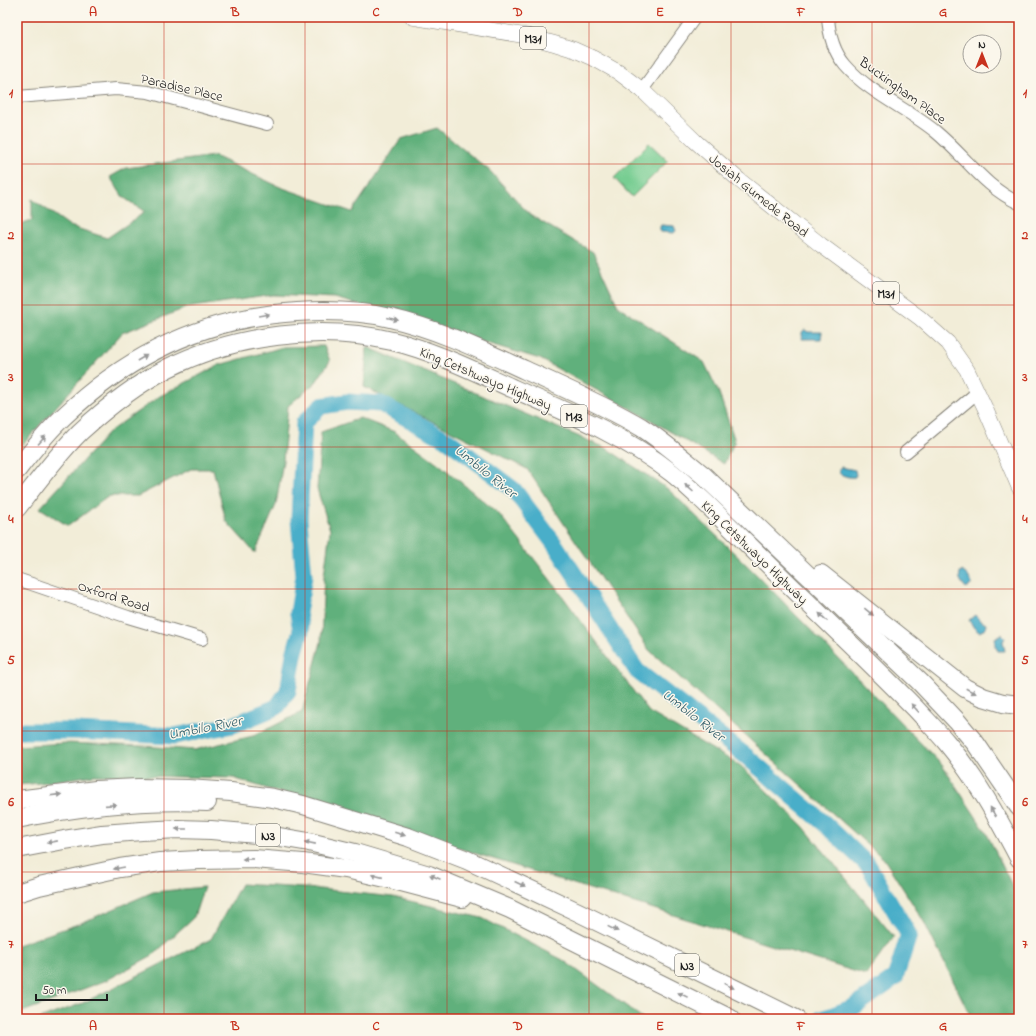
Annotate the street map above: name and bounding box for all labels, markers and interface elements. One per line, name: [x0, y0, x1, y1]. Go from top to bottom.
text: A: [89, 3, 97, 22]
text: B: [230, 3, 240, 22]
text: C: [372, 3, 380, 22]
text: D: [512, 3, 523, 22]
text: E: [656, 3, 664, 22]
text: F: [796, 3, 806, 22]
text: G: [939, 3, 947, 22]
road number: M31: [520, 27, 546, 49]
north arrow: [962, 34, 1002, 74]
text: N: [978, 37, 986, 53]
street label: Buckingham Place: [853, 52, 951, 131]
street label: Paradise Place: [139, 69, 225, 108]
text: 1: [9, 84, 14, 103]
text: 1: [1023, 84, 1028, 103]
street label: Josiah Gumede Road: [703, 149, 813, 243]
text: 2: [7, 226, 15, 245]
text: 2: [1021, 226, 1029, 245]
road number: M31: [873, 282, 899, 304]
one-way arrow: [258, 312, 270, 318]
one-way arrow: [386, 317, 399, 323]
street label: King Cetshwayo Highway: [416, 342, 555, 418]
one-way arrow: [136, 354, 148, 361]
text: 3: [7, 368, 14, 387]
text: 3: [1021, 368, 1028, 387]
road number: M13: [561, 405, 587, 427]
one-way arrow: [37, 435, 47, 445]
water label: Umbilo River: [450, 440, 523, 505]
one-way arrow: [684, 484, 693, 493]
street label: King Cetshwayo Highway: [695, 496, 812, 611]
text: 4: [7, 510, 14, 529]
text: 4: [1021, 510, 1028, 529]
street label: Oxford Road: [75, 576, 152, 619]
one-way arrow: [863, 607, 874, 616]
one-way arrow: [818, 612, 828, 622]
text: 5: [7, 651, 15, 670]
text: 5: [1021, 651, 1029, 670]
water label: Umbilo River: [657, 684, 731, 749]
one-way arrow: [966, 688, 977, 694]
one-way arrow: [911, 703, 920, 713]
water label: Umbilo River: [167, 710, 246, 746]
one-way arrow: [50, 792, 62, 798]
text: 6: [7, 793, 14, 812]
text: 6: [1021, 793, 1028, 812]
one-way arrow: [105, 801, 117, 808]
one-way arrow: [990, 806, 997, 818]
road number: N3: [256, 824, 280, 846]
one-way arrow: [175, 826, 187, 833]
one-way arrow: [394, 832, 406, 838]
one-way arrow: [46, 839, 58, 845]
one-way arrow: [304, 839, 316, 845]
one-way arrow: [241, 856, 254, 862]
one-way arrow: [113, 865, 125, 871]
one-way arrow: [371, 873, 383, 879]
one-way arrow: [430, 874, 441, 880]
one-way arrow: [514, 881, 525, 887]
one-way arrow: [607, 926, 618, 932]
text: 7: [8, 935, 14, 954]
text: 7: [1022, 935, 1028, 954]
road number: N3: [675, 954, 699, 976]
scale bar: [36, 976, 107, 1002]
text: 50 m: [42, 982, 66, 1000]
one-way arrow: [724, 983, 735, 989]
one-way arrow: [678, 992, 689, 999]
text: A: [89, 1017, 97, 1036]
text: B: [230, 1017, 240, 1036]
text: C: [372, 1017, 380, 1036]
text: D: [512, 1017, 523, 1036]
text: E: [656, 1017, 664, 1036]
text: F: [796, 1017, 806, 1036]
text: G: [939, 1017, 947, 1036]

